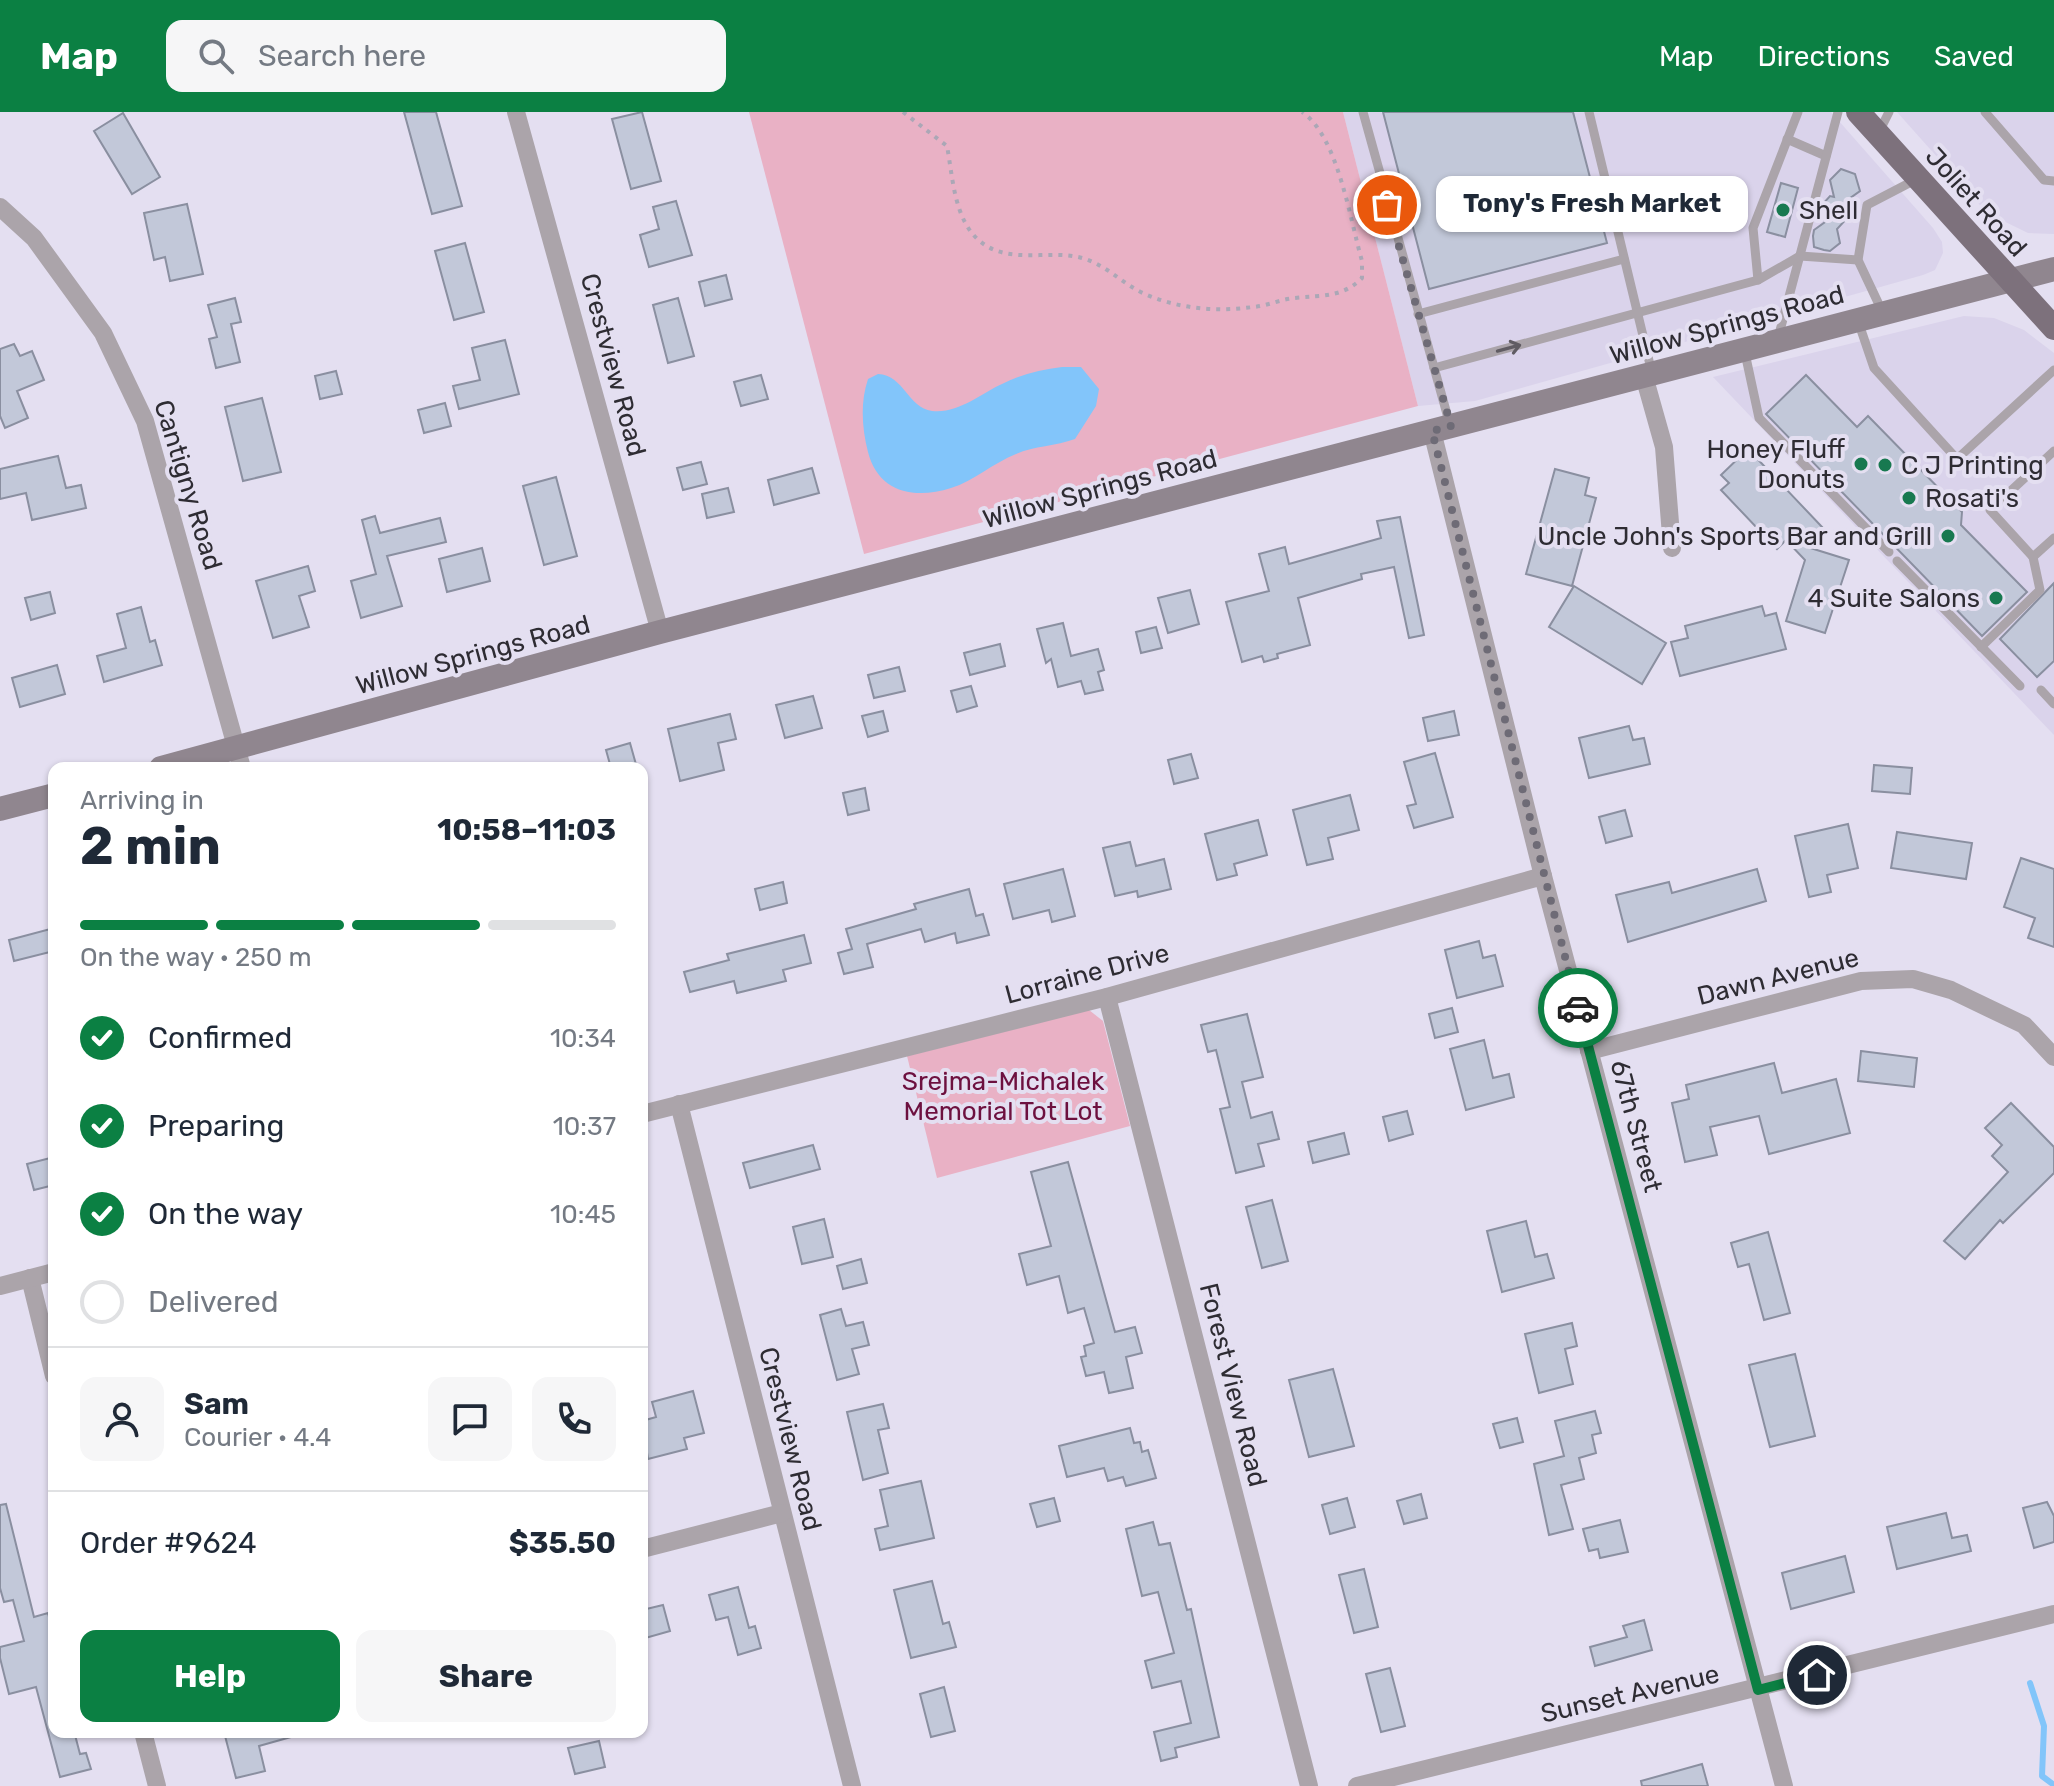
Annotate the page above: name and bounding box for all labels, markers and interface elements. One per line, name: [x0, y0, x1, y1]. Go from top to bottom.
search box: [166, 20, 726, 92]
text: Map: [40, 33, 118, 79]
icon: search: [194, 34, 238, 78]
text: Search here: [258, 38, 426, 74]
text: Map: [1659, 40, 1713, 73]
text: Directions: [1757, 40, 1890, 73]
text: Saved: [1934, 40, 2014, 73]
street label: Joliet Road: [1919, 141, 2033, 263]
pin: [1353, 171, 1421, 239]
callout: Tony's Fresh Market: [1435, 177, 1747, 233]
icon: bag: [1365, 183, 1409, 227]
text: Tony's Fresh Market: [1463, 188, 1721, 219]
place label: Shell: [1799, 195, 1858, 226]
marker: Shell: [1774, 201, 1792, 219]
street label: Crestview Road: [574, 270, 652, 460]
street label: Willow Springs Road: [1606, 279, 1848, 371]
one-way arrow: [1496, 340, 1522, 355]
street label: Cantigny Road: [147, 396, 229, 574]
place label: Honey Fluff Donuts: [1707, 434, 1845, 495]
street label: Willow Springs Road: [979, 443, 1221, 535]
place label: C J Printing: [1901, 450, 2044, 481]
marker: Honey Fluff Donuts: [1852, 455, 1870, 473]
marker: C J Printing: [1876, 456, 1894, 474]
place label: Rosati's: [1925, 483, 2019, 514]
marker: Rosati's: [1900, 489, 1918, 507]
place label: Uncle John's Sports Bar and Grill: [1537, 521, 1932, 552]
marker: Uncle John's Sports Bar and Grill: [1939, 527, 1957, 545]
place label: 4 Suite Salons: [1807, 583, 1980, 614]
marker: 4 Suite Salons: [1987, 589, 2005, 607]
street label: Willow Springs Road: [352, 609, 594, 701]
text: Arriving in: [80, 785, 204, 816]
text: 10:58–11:03: [437, 812, 616, 848]
text: 2 min: [80, 815, 221, 877]
street label: Lorraine Drive: [1001, 937, 1173, 1011]
text: On the way · 250 m: [80, 942, 312, 973]
street label: Dawn Avenue: [1694, 942, 1862, 1012]
courier: [1538, 968, 1618, 1048]
icon: car: [1556, 986, 1600, 1030]
icon: check: [80, 1016, 124, 1060]
text: Confirmed: [148, 1020, 292, 1056]
text: 10:34: [550, 1023, 616, 1054]
street label: 67th Street: [1603, 1056, 1669, 1196]
park label: Srejma-Michalek Memorial Tot Lot: [902, 1066, 1105, 1127]
icon: check: [80, 1104, 124, 1148]
text: Preparing: [148, 1108, 284, 1144]
text: 10:37: [553, 1111, 616, 1142]
icon: check: [80, 1192, 124, 1236]
text: On the way: [148, 1196, 303, 1232]
text: 10:45: [550, 1199, 616, 1230]
street label: Forest View Road: [1193, 1280, 1273, 1490]
text: Delivered: [148, 1284, 279, 1320]
street label: Crestview Road: [752, 1344, 828, 1534]
button: person: [80, 1377, 164, 1461]
button: chat: [428, 1377, 512, 1461]
button: phone: [532, 1377, 616, 1461]
text: Sam: [184, 1386, 249, 1422]
text: Courier · 4.4: [184, 1422, 331, 1453]
text: Order #9624: [80, 1525, 257, 1561]
text: $35.50: [509, 1525, 616, 1561]
button: Help: [80, 1630, 340, 1722]
button: Share: [356, 1630, 616, 1722]
pin: [1783, 1641, 1851, 1709]
icon: home: [1795, 1653, 1839, 1697]
street label: Sunset Avenue: [1538, 1658, 1722, 1730]

